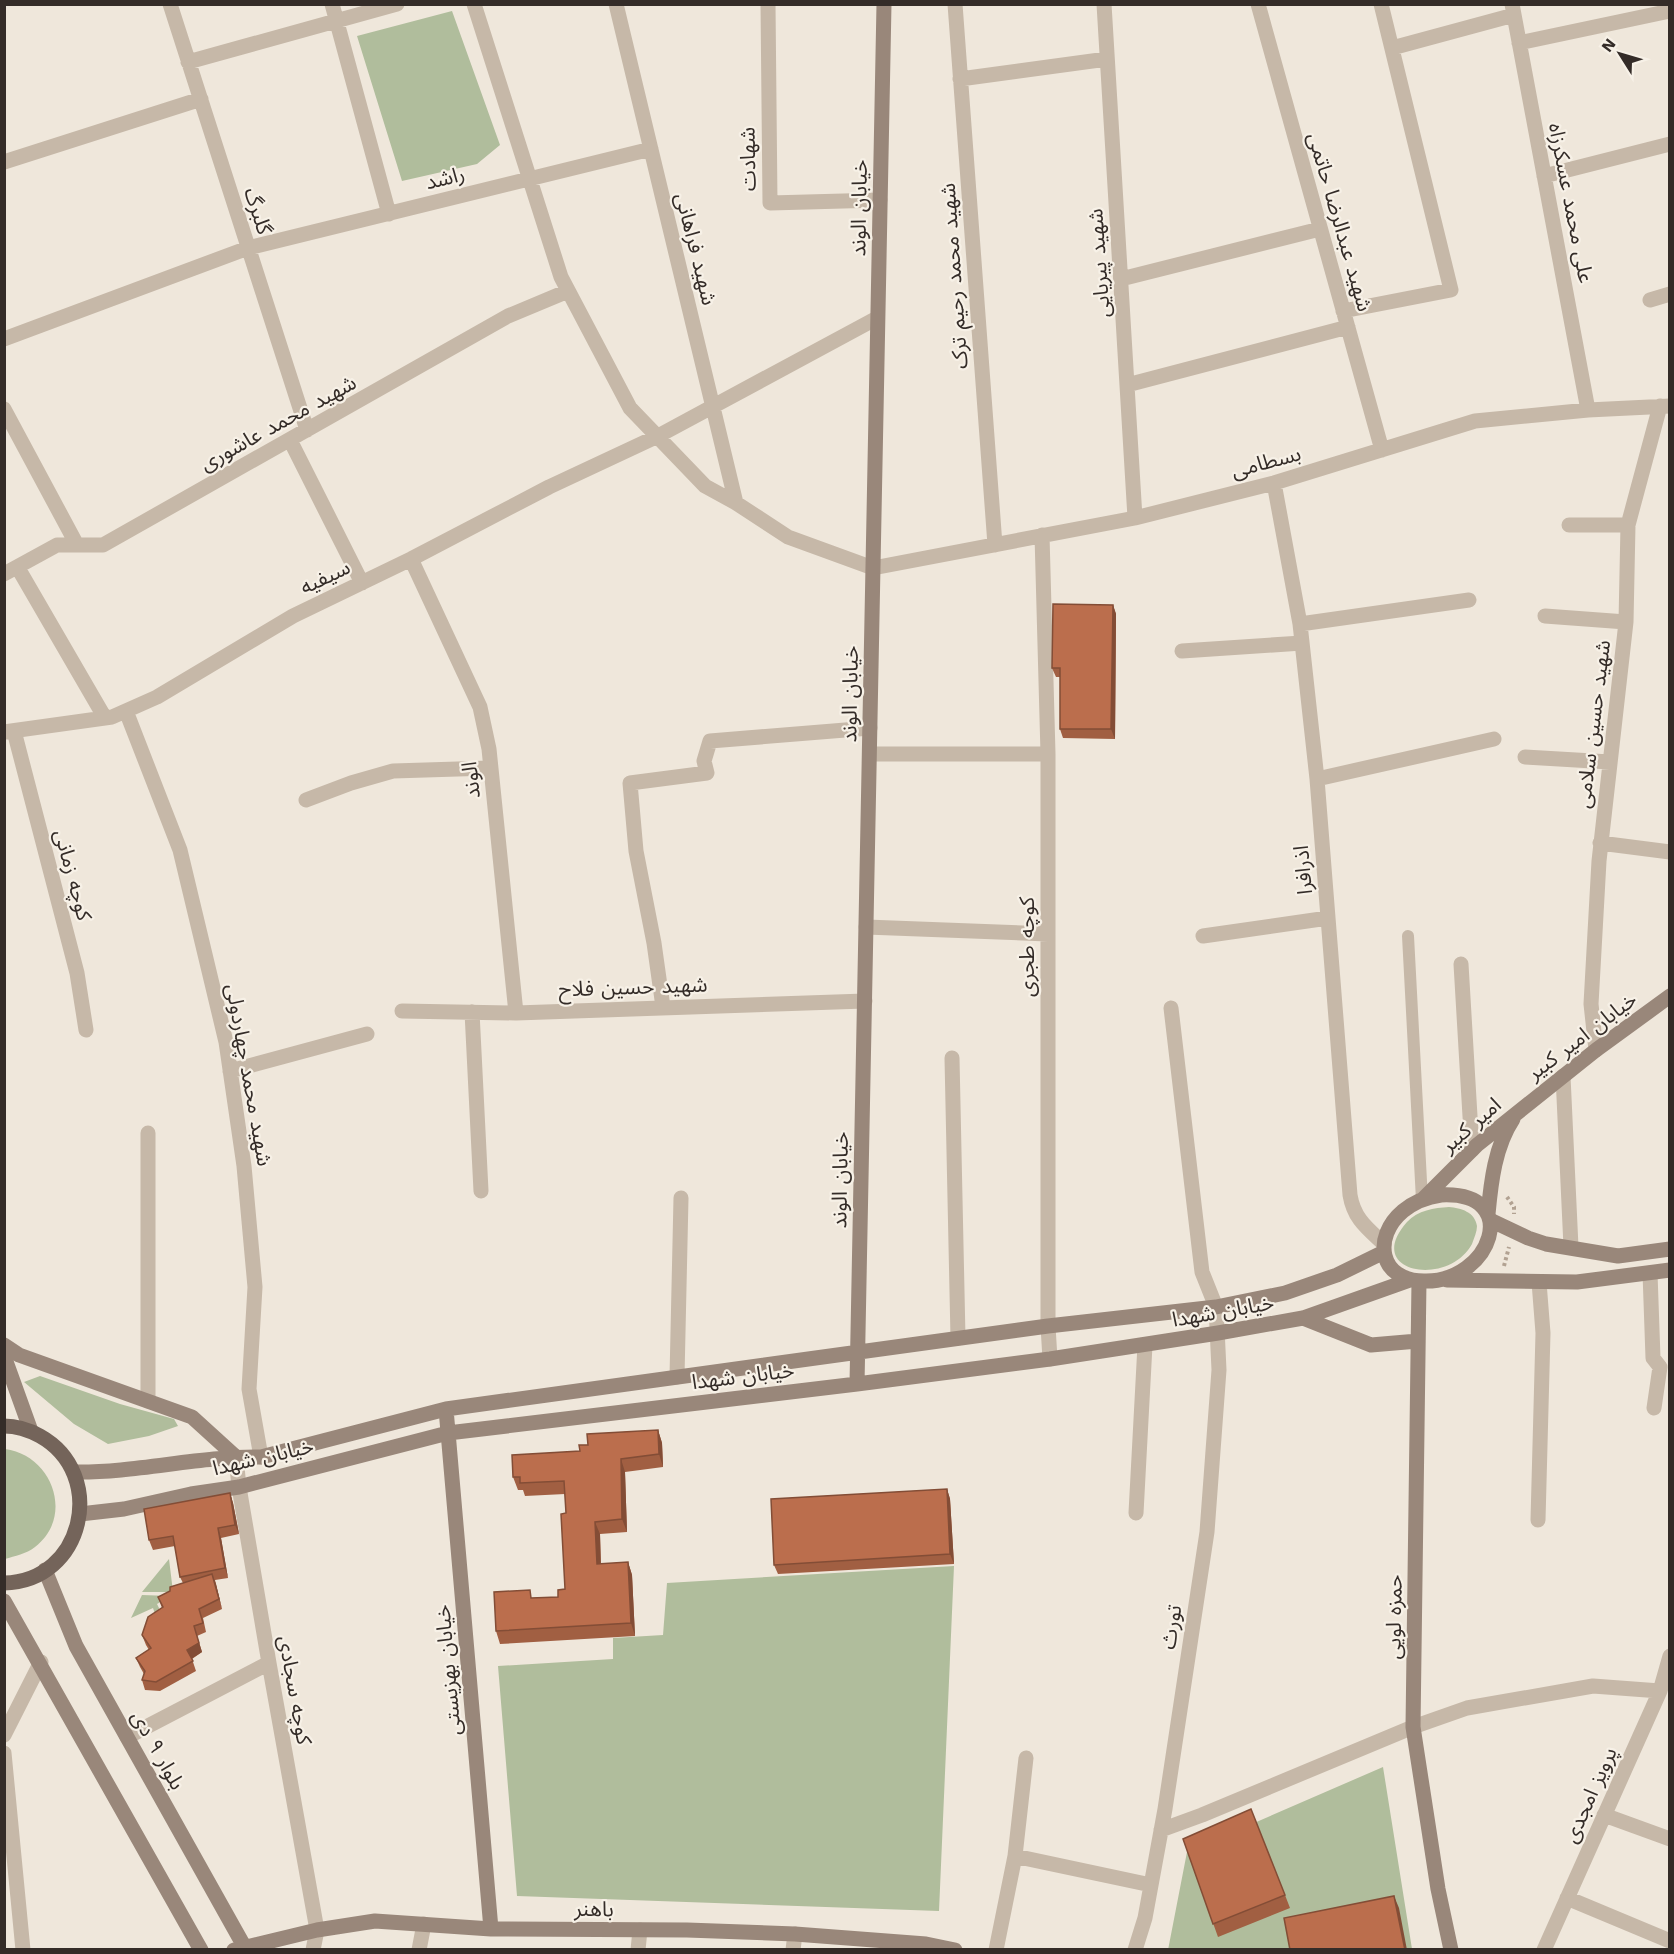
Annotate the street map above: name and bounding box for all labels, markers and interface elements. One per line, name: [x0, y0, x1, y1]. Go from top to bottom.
north arrow: [1590, 24, 1650, 84]
text: N: [1597, 35, 1620, 56]
street label: علی محمد عسکرزاه: [1544, 121, 1599, 285]
street label: شهادت: [734, 127, 761, 191]
street label: شهید عبدالرضا حاتمی: [1303, 130, 1378, 314]
street label: خیابان الوند: [845, 159, 872, 257]
street label: راشد: [423, 161, 467, 194]
street label: شهید محمد رحیم ترک: [935, 182, 975, 370]
street label: گلبرگ: [239, 184, 278, 238]
street label: شهید فراهانی: [670, 190, 722, 308]
street label: شهید پیریایی: [1082, 208, 1116, 318]
street label: شهید محمد عاشوری: [195, 369, 360, 476]
street label: بسطامی: [1228, 440, 1303, 483]
street label: سیفیه: [296, 554, 354, 599]
street label: شهید حسین سلامی: [1570, 638, 1615, 810]
street label: خیابان الوند: [836, 645, 863, 743]
street label: الوند: [456, 760, 485, 800]
street label: کوچه زمانی: [48, 827, 98, 924]
street label: اذرافرا: [1288, 844, 1317, 896]
street label: کوچه طجری: [1014, 897, 1040, 997]
street label: شهید حسین فلاح: [558, 971, 708, 1005]
street label: شهید محمد چهاردولی: [220, 982, 278, 1168]
street label: خیابان امیر کبیر: [1521, 986, 1642, 1086]
street label: امیر کبیر: [1435, 1092, 1506, 1158]
street label: خیابان الوند: [826, 1131, 853, 1229]
street label: خیابان شهدا: [1170, 1289, 1276, 1332]
street label: خیابان شهدا: [690, 1357, 796, 1394]
street label: خیابان شهدا: [210, 1433, 316, 1480]
street label: حمزه لویی: [1380, 1574, 1407, 1660]
street label: تورث: [1155, 1603, 1186, 1651]
street label: خیابان بهزیستی: [429, 1604, 466, 1736]
street label: کوچه سجادی: [273, 1633, 317, 1747]
street label: بلوار ۹ دی: [126, 1706, 190, 1794]
street label: پرویز امجدی: [1557, 1743, 1623, 1847]
street label: باهنر: [573, 1896, 614, 1921]

